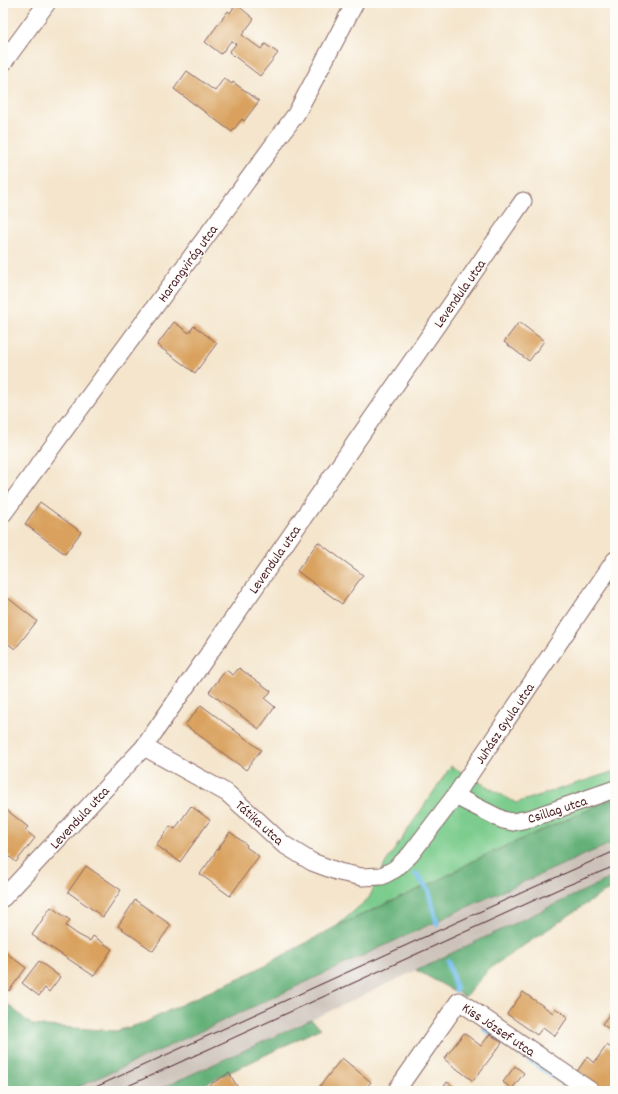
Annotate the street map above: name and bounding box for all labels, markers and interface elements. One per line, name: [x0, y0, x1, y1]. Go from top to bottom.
street label: Harangvirág utca: [154, 221, 224, 307]
street label: Levendula utca: [430, 256, 492, 332]
street label: Levendula utca: [245, 522, 307, 598]
street label: Juhász Gyula utca: [471, 679, 541, 769]
street label: Levendula utca: [46, 782, 115, 854]
street label: Csillag utca: [525, 792, 590, 830]
street label: Tátika utca: [230, 796, 288, 851]
street label: Kiss József utca: [457, 999, 539, 1063]

